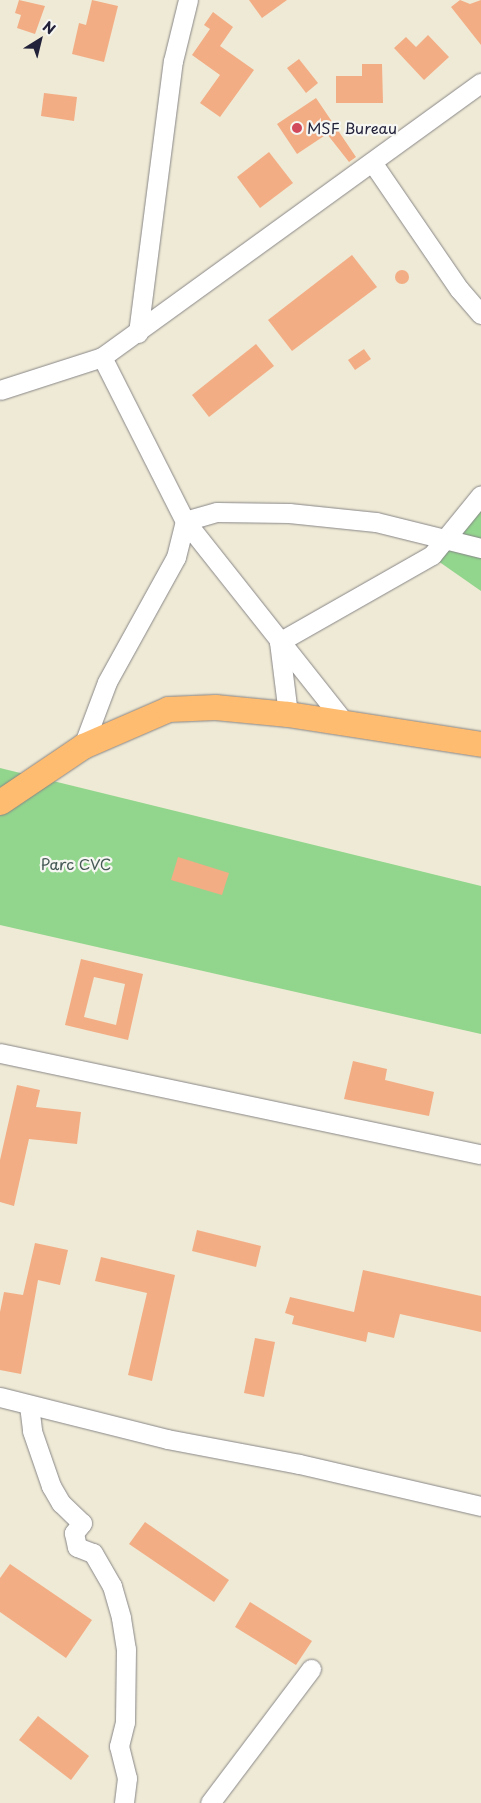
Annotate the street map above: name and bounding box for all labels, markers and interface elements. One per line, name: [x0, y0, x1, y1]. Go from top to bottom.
north arrow: [15, 15, 65, 65]
text: N: [38, 16, 60, 39]
place label: MSF Bureau: [307, 119, 397, 137]
marker: MSF Bureau: [291, 122, 303, 134]
park label: Parc CVC: [41, 855, 111, 873]

